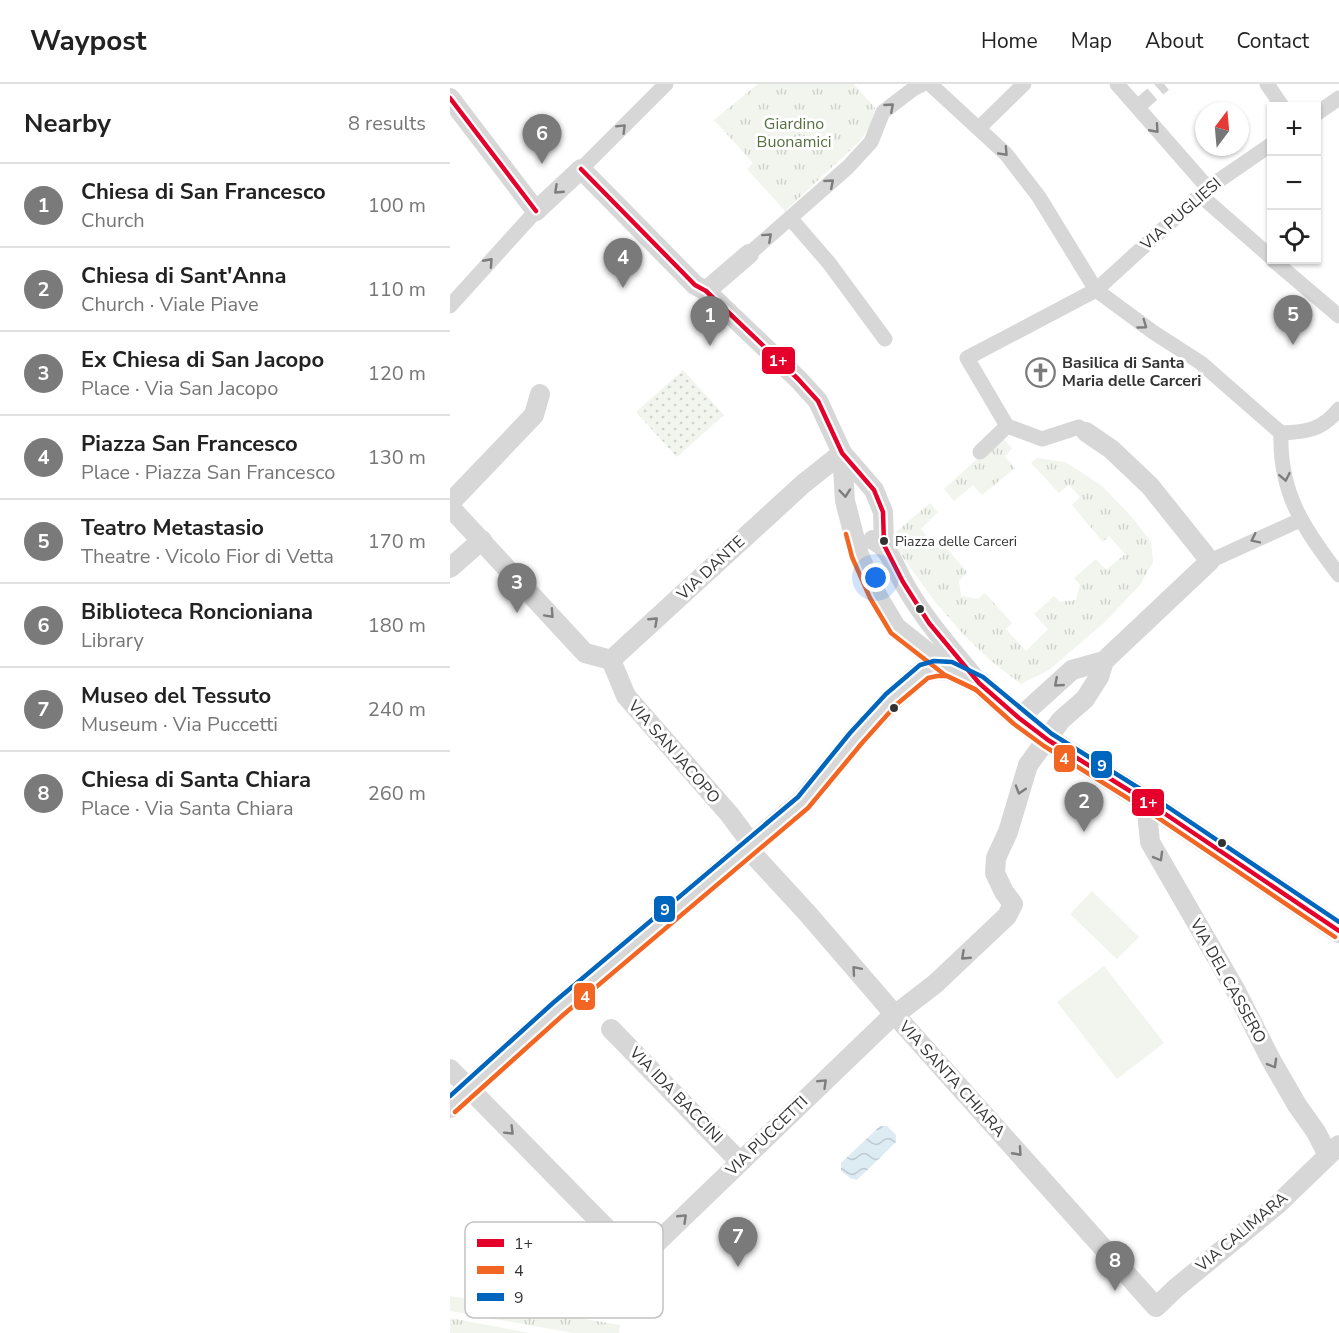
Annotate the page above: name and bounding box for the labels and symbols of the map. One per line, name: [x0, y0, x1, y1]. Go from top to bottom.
north arrow: [1195, 102, 1249, 156]
one-way arrow: [884, 103, 894, 114]
park label: Giardino Buonamici: [757, 113, 831, 153]
pin: 6: [522, 115, 562, 164]
one-way arrow: [1148, 122, 1159, 132]
one-way arrow: [615, 124, 626, 135]
one-way arrow: [997, 146, 1008, 156]
street label: VIA PUGLIESI: [1135, 173, 1226, 256]
one-way arrow: [823, 179, 834, 190]
one-way arrow: [555, 183, 565, 194]
one-way arrow: [761, 233, 771, 244]
pin: 4: [604, 238, 642, 288]
one-way arrow: [482, 258, 493, 269]
pin: 1: [690, 296, 730, 346]
pin: 5: [1274, 296, 1312, 345]
one-way arrow: [1137, 317, 1148, 328]
line badge: 1+: [761, 346, 796, 375]
text: 1+: [768, 350, 788, 372]
place label: Basilica di Santa Maria delle Carceri: [1062, 352, 1201, 392]
church icon: Basilica di Santa Maria delle Carceri: [1025, 356, 1057, 388]
one-way arrow: [1279, 473, 1291, 482]
one-way arrow: [838, 488, 851, 497]
street label: VIA DANTE: [672, 531, 750, 606]
place label: Piazza delle Carceri: [895, 532, 1017, 551]
one-way arrow: [1250, 532, 1261, 544]
marker: Piazza delle Carceri: [878, 535, 890, 547]
your location: [861, 563, 890, 592]
pin: 3: [498, 564, 536, 613]
unlabelled marker: [914, 603, 926, 615]
one-way arrow: [543, 607, 554, 618]
one-way arrow: [647, 617, 658, 628]
one-way arrow: [1054, 676, 1065, 687]
street label: VIA SAN JACOPO: [622, 695, 725, 808]
unlabelled marker: [888, 702, 900, 714]
line badge: 4: [1053, 744, 1076, 773]
text: 4: [1059, 748, 1069, 770]
line badge: 9: [1090, 750, 1113, 779]
text: 9: [1097, 755, 1107, 777]
pin: 2: [1064, 782, 1104, 832]
one-way arrow: [1015, 784, 1027, 795]
line badge: 1+: [1131, 788, 1165, 817]
text: 1+: [1138, 792, 1158, 814]
unlabelled marker: [1216, 837, 1228, 849]
one-way arrow: [1152, 851, 1163, 861]
line badge: 9: [653, 895, 676, 923]
text: 9: [660, 899, 670, 921]
street label: VIA DEL CASSERO: [1184, 914, 1271, 1047]
one-way arrow: [961, 949, 971, 960]
one-way arrow: [853, 966, 864, 977]
line badge: 4: [573, 982, 596, 1011]
text: 4: [580, 986, 590, 1008]
street label: VIA SANTA CHIARA: [893, 1015, 1010, 1142]
street label: VIA IDA BACCINI: [624, 1041, 728, 1148]
one-way arrow: [1266, 1058, 1277, 1068]
one-way arrow: [815, 1079, 826, 1090]
street label: VIA PUCCETTI: [720, 1091, 813, 1182]
one-way arrow: [503, 1124, 514, 1134]
one-way arrow: [1011, 1145, 1022, 1156]
street label: VIA CALIMARA: [1191, 1187, 1293, 1278]
one-way arrow: [675, 1215, 686, 1226]
pin: 7: [718, 1218, 758, 1267]
legend: [465, 1222, 663, 1318]
text: 1+: [514, 1233, 533, 1255]
pin: 8: [1096, 1242, 1134, 1291]
text: 4: [514, 1260, 524, 1282]
text: 9: [514, 1287, 524, 1309]

